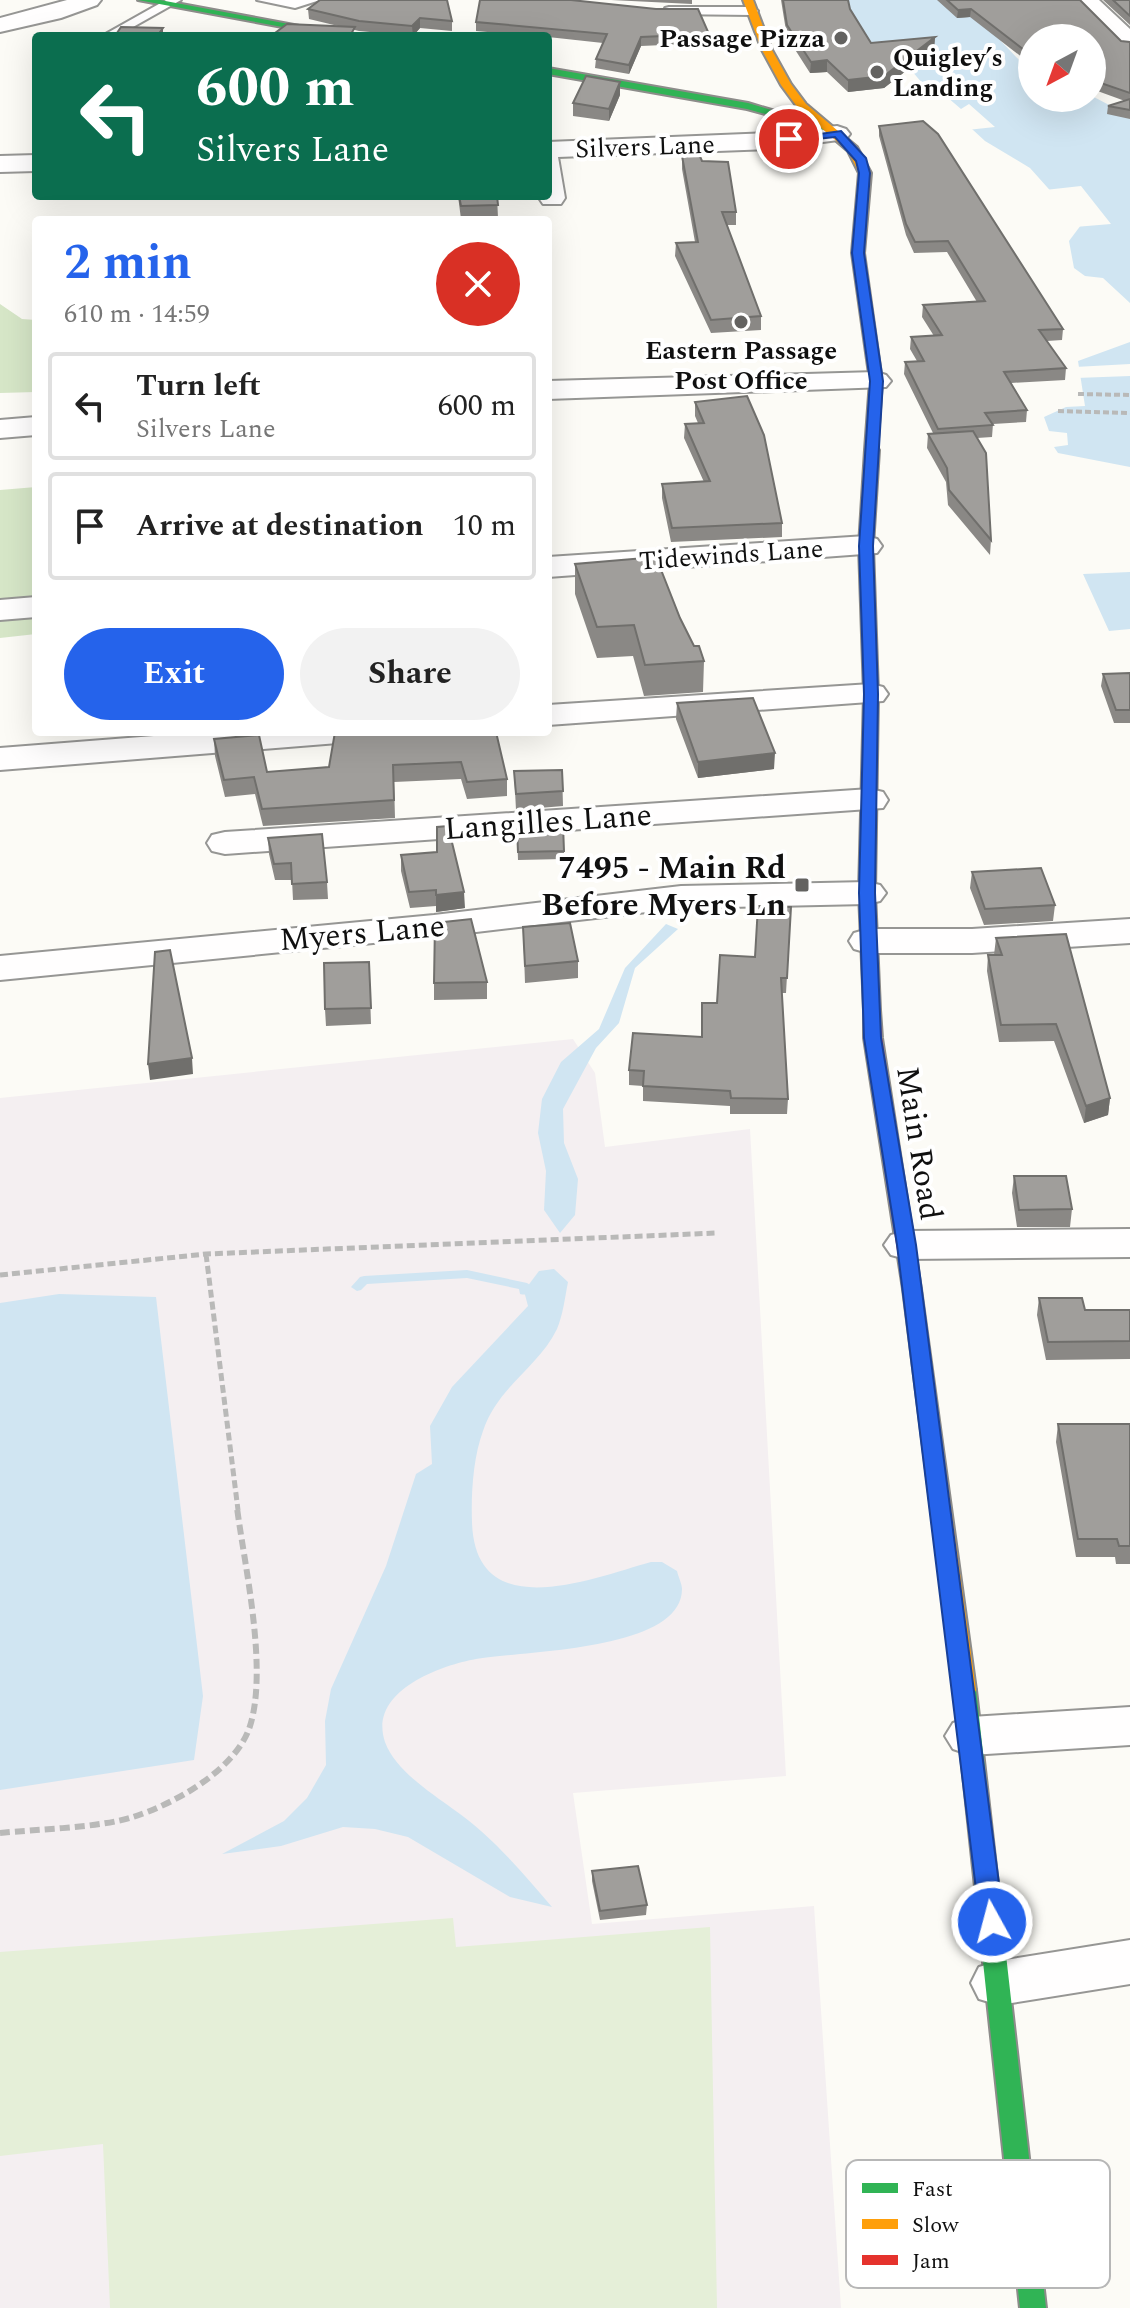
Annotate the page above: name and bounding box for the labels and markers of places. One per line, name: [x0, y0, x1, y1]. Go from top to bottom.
place label: Passage Pizza: [659, 19, 826, 59]
marker: Passage Pizza: [832, 29, 850, 47]
place label: Quigley’s Landing: [893, 38, 1003, 108]
marker: Quigley’s Landing: [868, 63, 886, 81]
pin: [755, 105, 823, 173]
marker: Eastern Passage Post Office: [732, 313, 750, 331]
place label: Eastern Passage Post Office: [645, 331, 837, 401]
place label: 7495 - Main Rd Before Myers Ln: [541, 844, 786, 930]
marker: 7495 - Main Rd Before Myers Ln: [793, 876, 811, 894]

